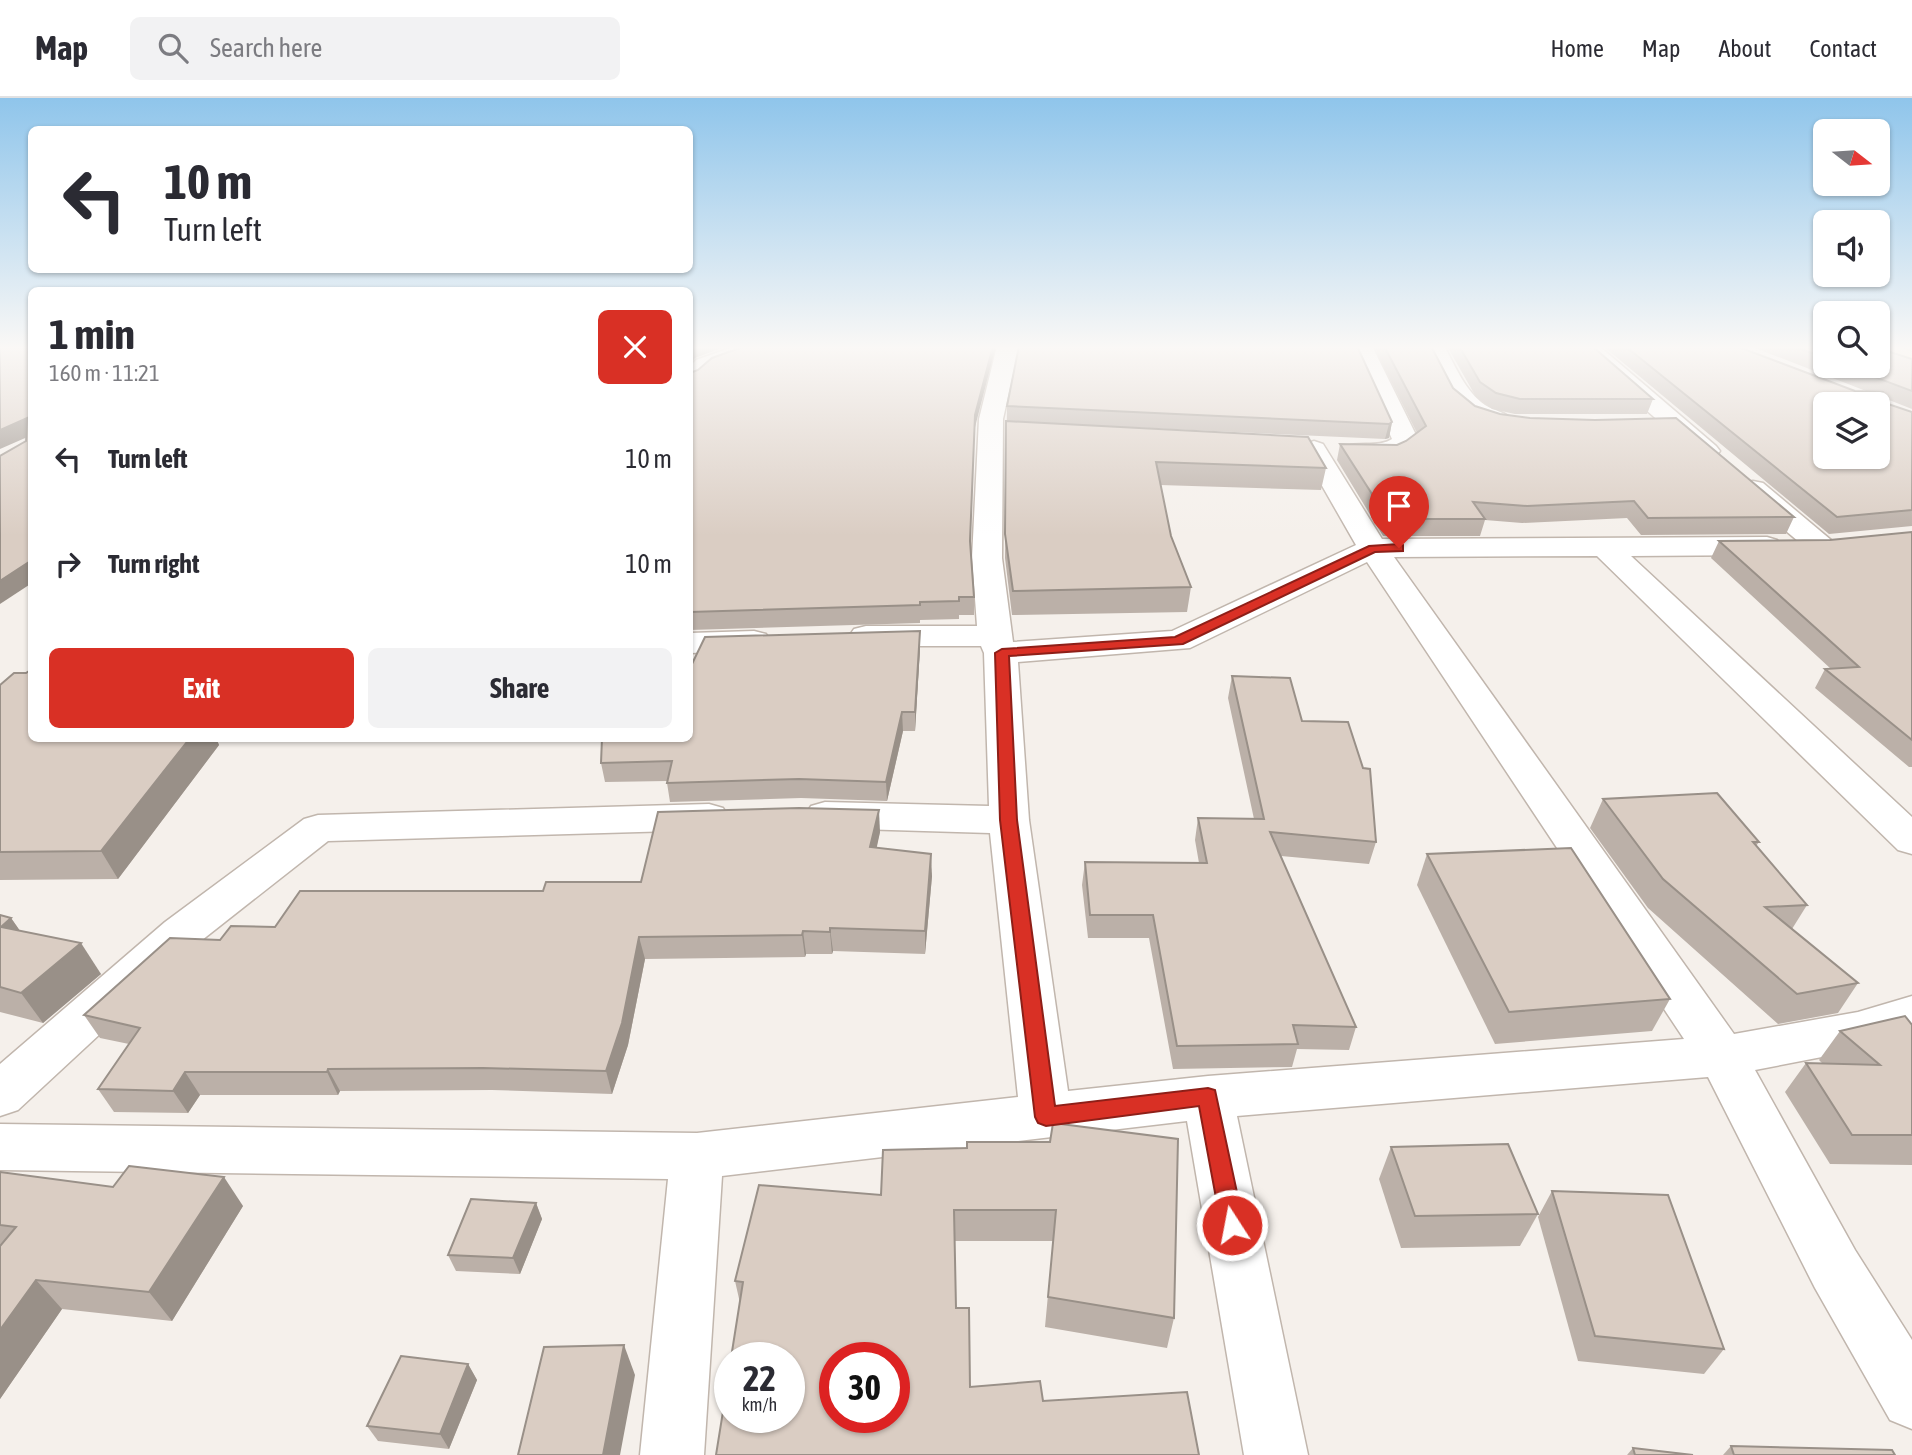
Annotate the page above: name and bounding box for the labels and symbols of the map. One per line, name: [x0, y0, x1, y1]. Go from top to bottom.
north arrow: [1813, 119, 1890, 196]
pin: [1369, 476, 1429, 548]
position arrow: [1195, 1188, 1269, 1262]
speed limit sign: 30: [819, 1342, 910, 1433]

